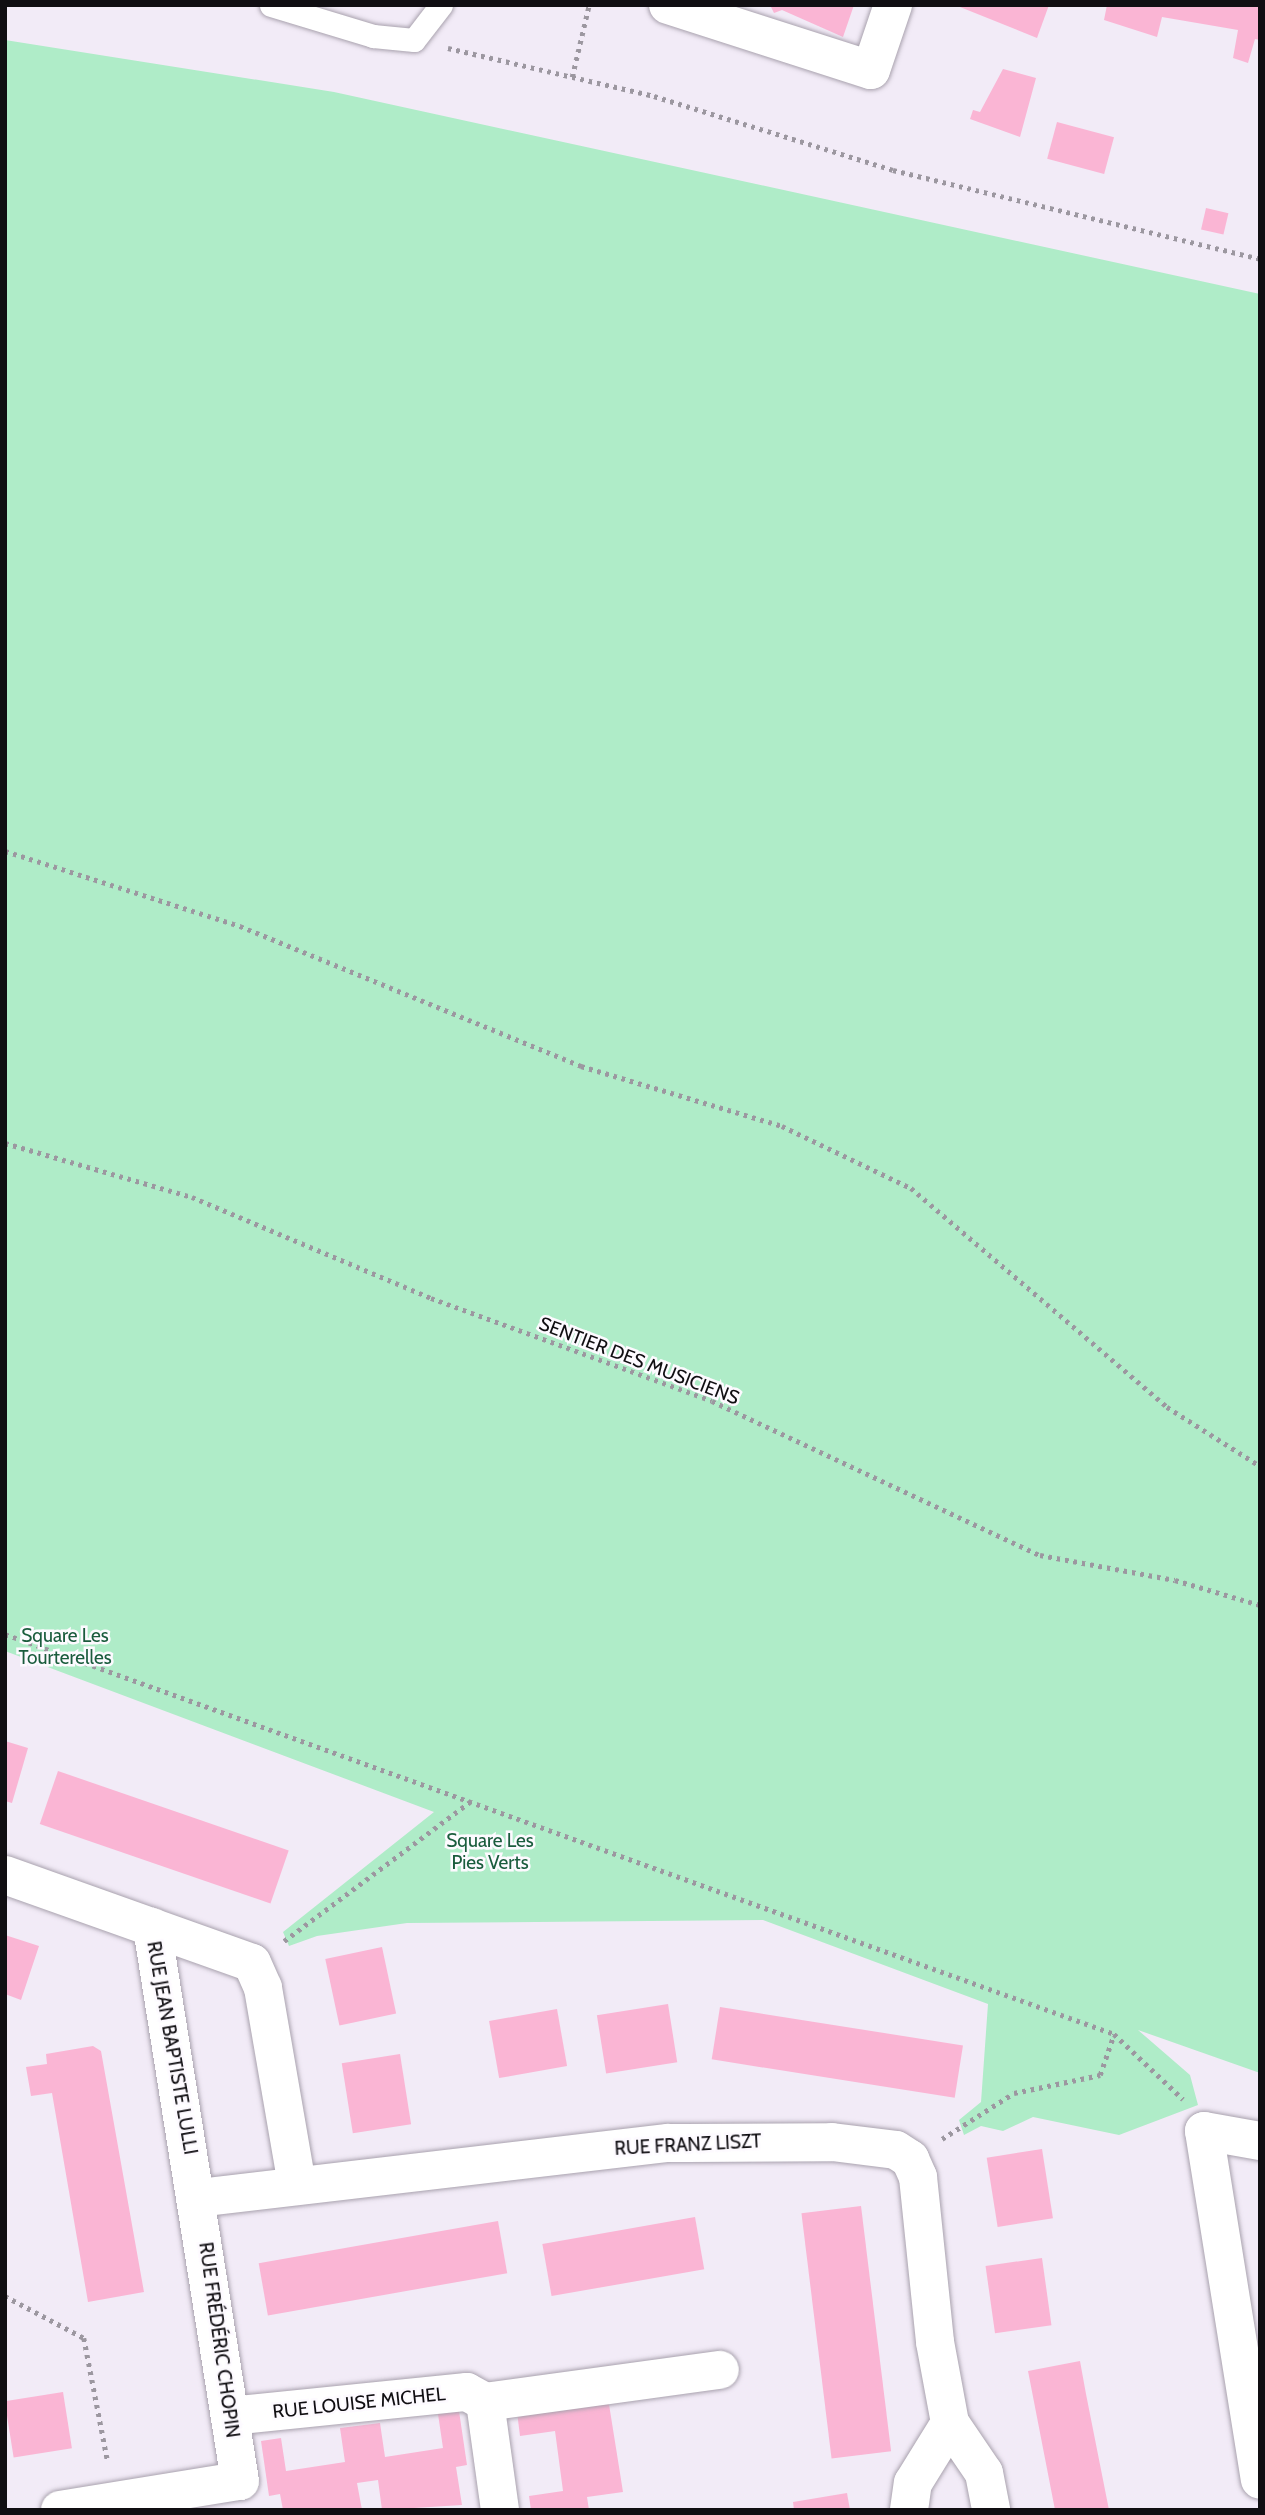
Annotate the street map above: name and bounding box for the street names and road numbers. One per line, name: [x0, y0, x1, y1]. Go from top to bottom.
street label: SENTIER DES MUSICIENS: [536, 1312, 742, 1410]
street label: RUE JEAN BAPTISTE LULLI: [142, 1939, 202, 2157]
street label: RUE FRANZ LISZT: [614, 2130, 762, 2160]
street label: RUE FRÉDÉRIC CHOPIN: [194, 2241, 244, 2439]
street label: RUE LOUISE MICHEL: [272, 2383, 446, 2423]

